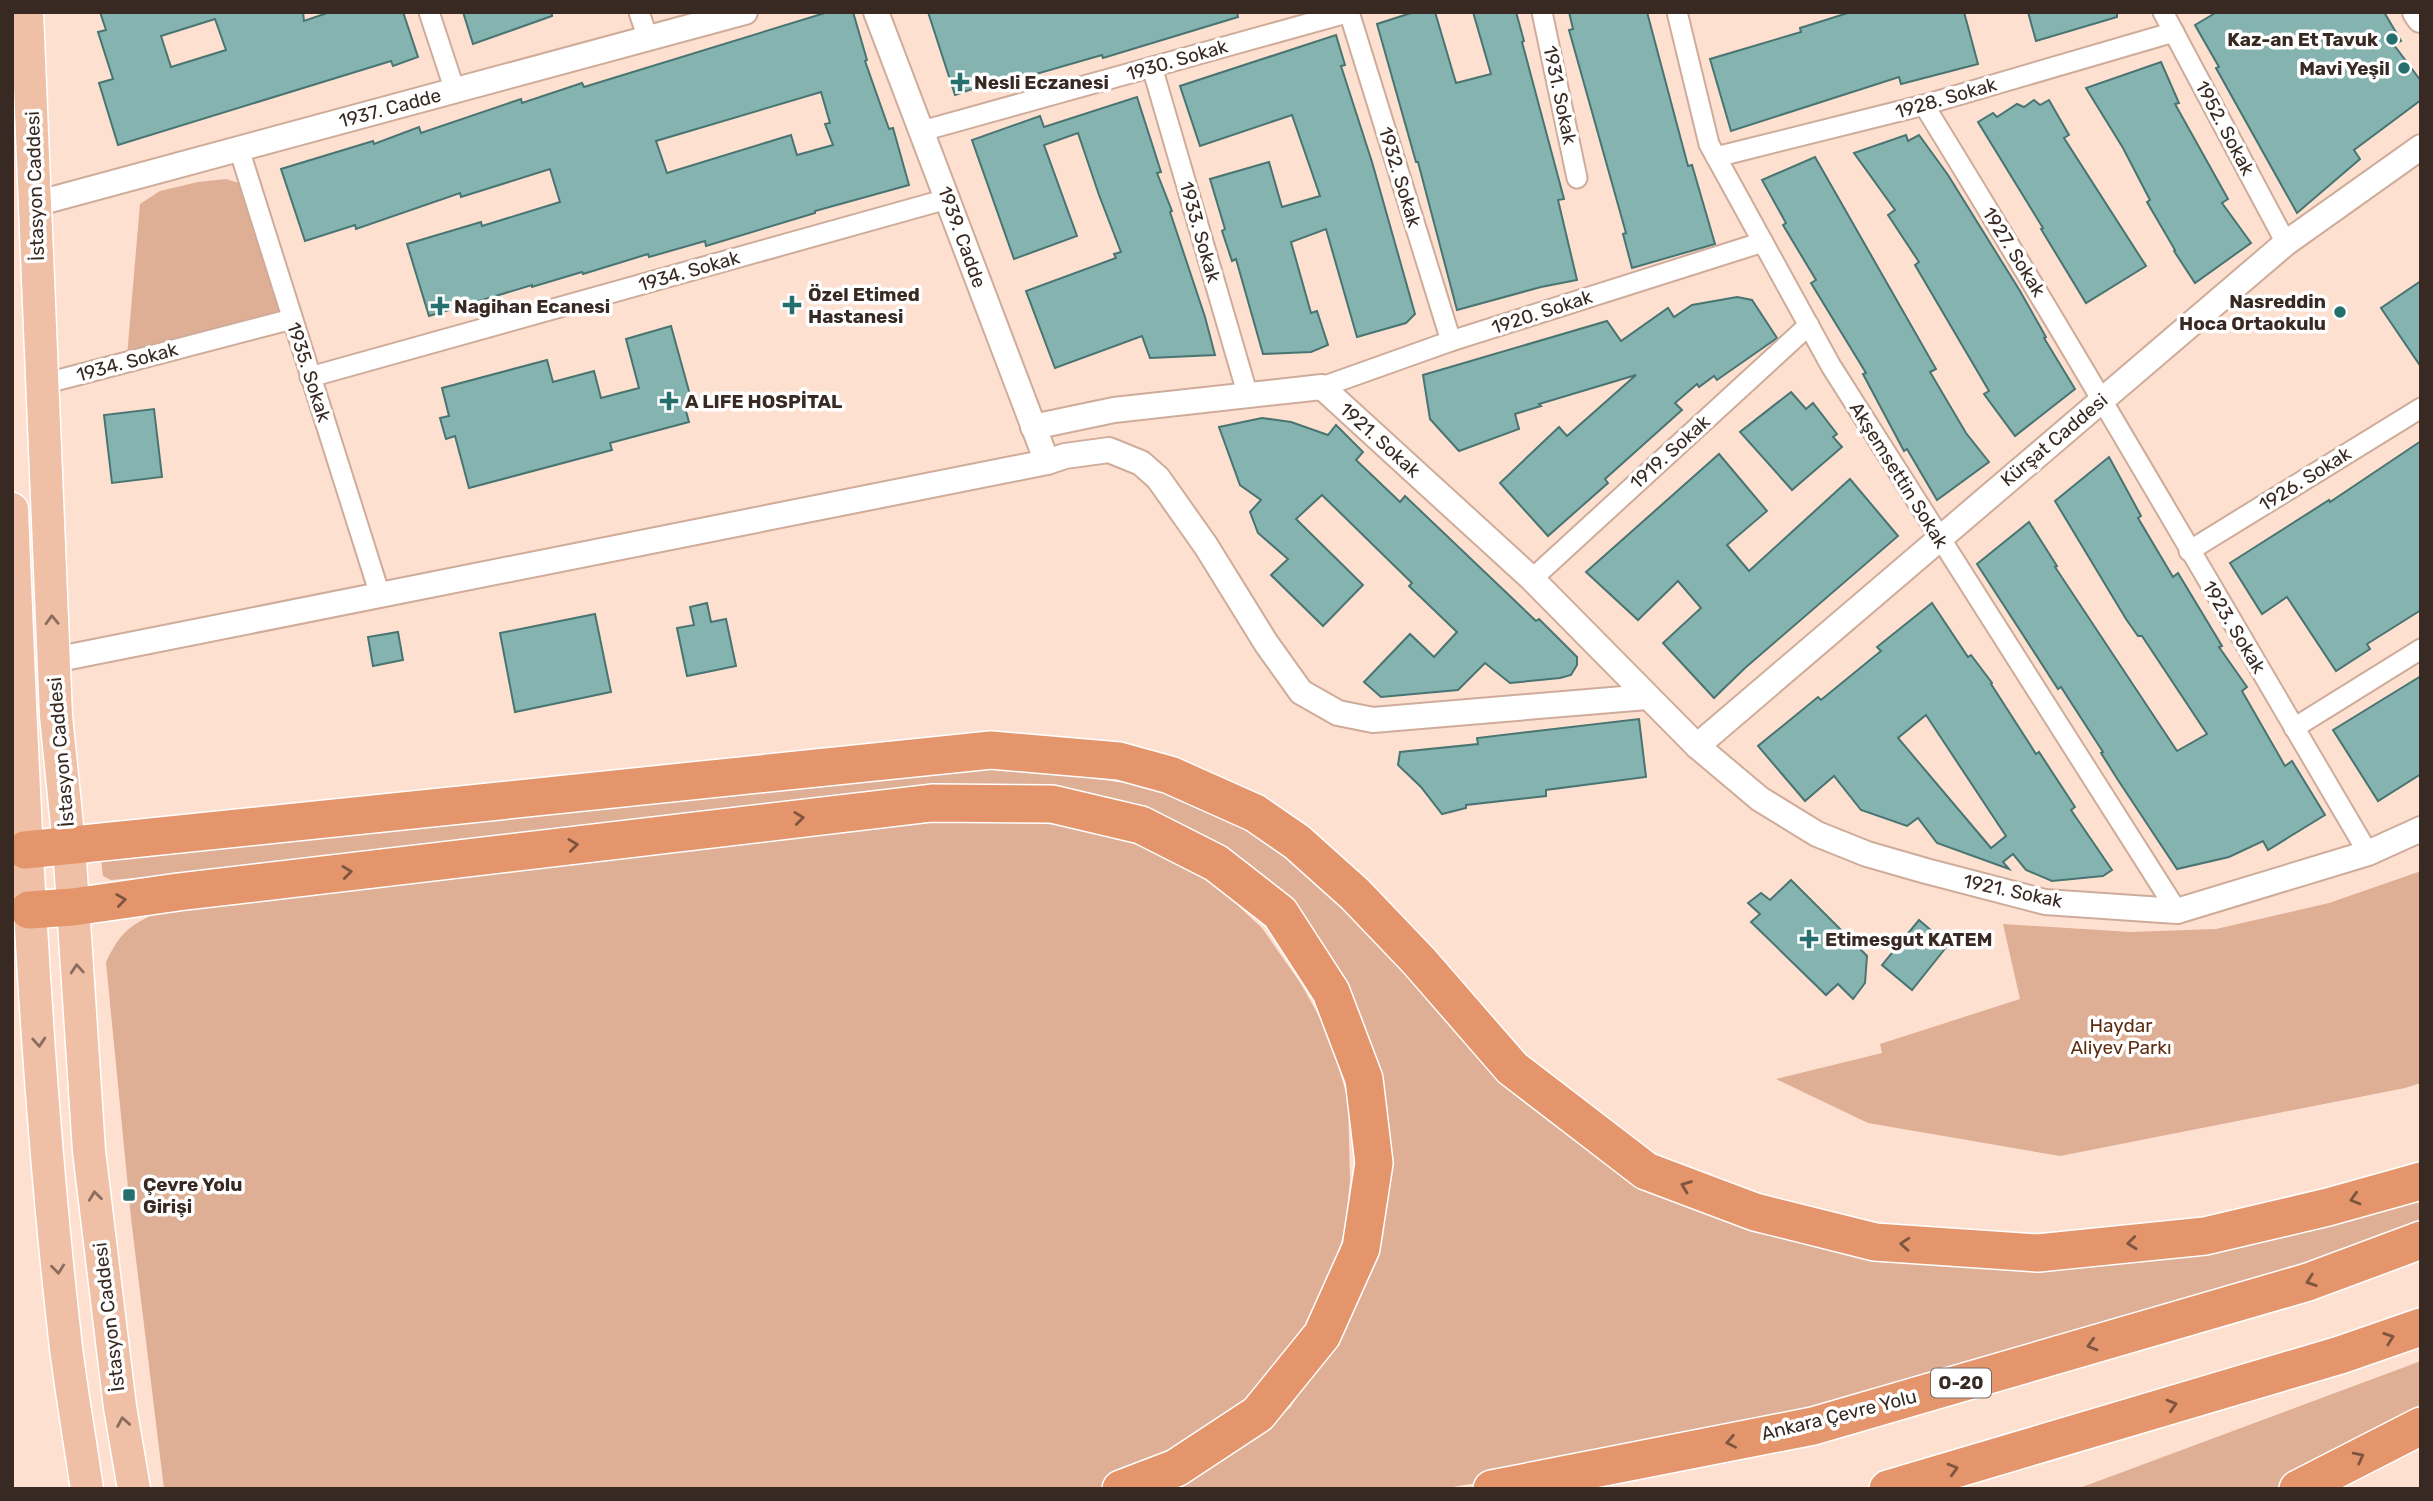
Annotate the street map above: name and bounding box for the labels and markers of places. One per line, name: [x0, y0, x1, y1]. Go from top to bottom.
place label: Kaz-an Et Tavuk: [2227, 28, 2378, 51]
marker: Kaz-an Et Tavuk: [2384, 31, 2400, 47]
place label: Mavi Yeşil: [2299, 57, 2390, 80]
marker: Mavi Yeşil: [2396, 60, 2412, 76]
place label: Nesli Eczanesi: [974, 71, 1109, 94]
marker: Nesli Eczanesi: [952, 74, 968, 90]
place label: Özel Etimed Hastanesi: [808, 283, 920, 328]
place label: Nasreddin Hoca Ortaokulu: [2179, 290, 2326, 335]
place label: Nagihan Ecanesi: [454, 295, 610, 318]
marker: Özel Etimed Hastanesi: [782, 295, 802, 315]
marker: Nagihan Ecanesi: [432, 298, 448, 314]
marker: Nasreddin Hoca Ortaokulu: [2332, 304, 2348, 320]
place label: A LIFE HOSPİTAL: [685, 390, 843, 413]
marker: A LIFE HOSPİTAL: [659, 391, 679, 411]
place label: Etimesgut KATEM: [1825, 928, 1992, 951]
marker: Etimesgut KATEM: [1799, 929, 1819, 949]
place label: Çevre Yolu Girişi: [143, 1173, 242, 1218]
marker: Çevre Yolu Girişi: [121, 1187, 137, 1203]

